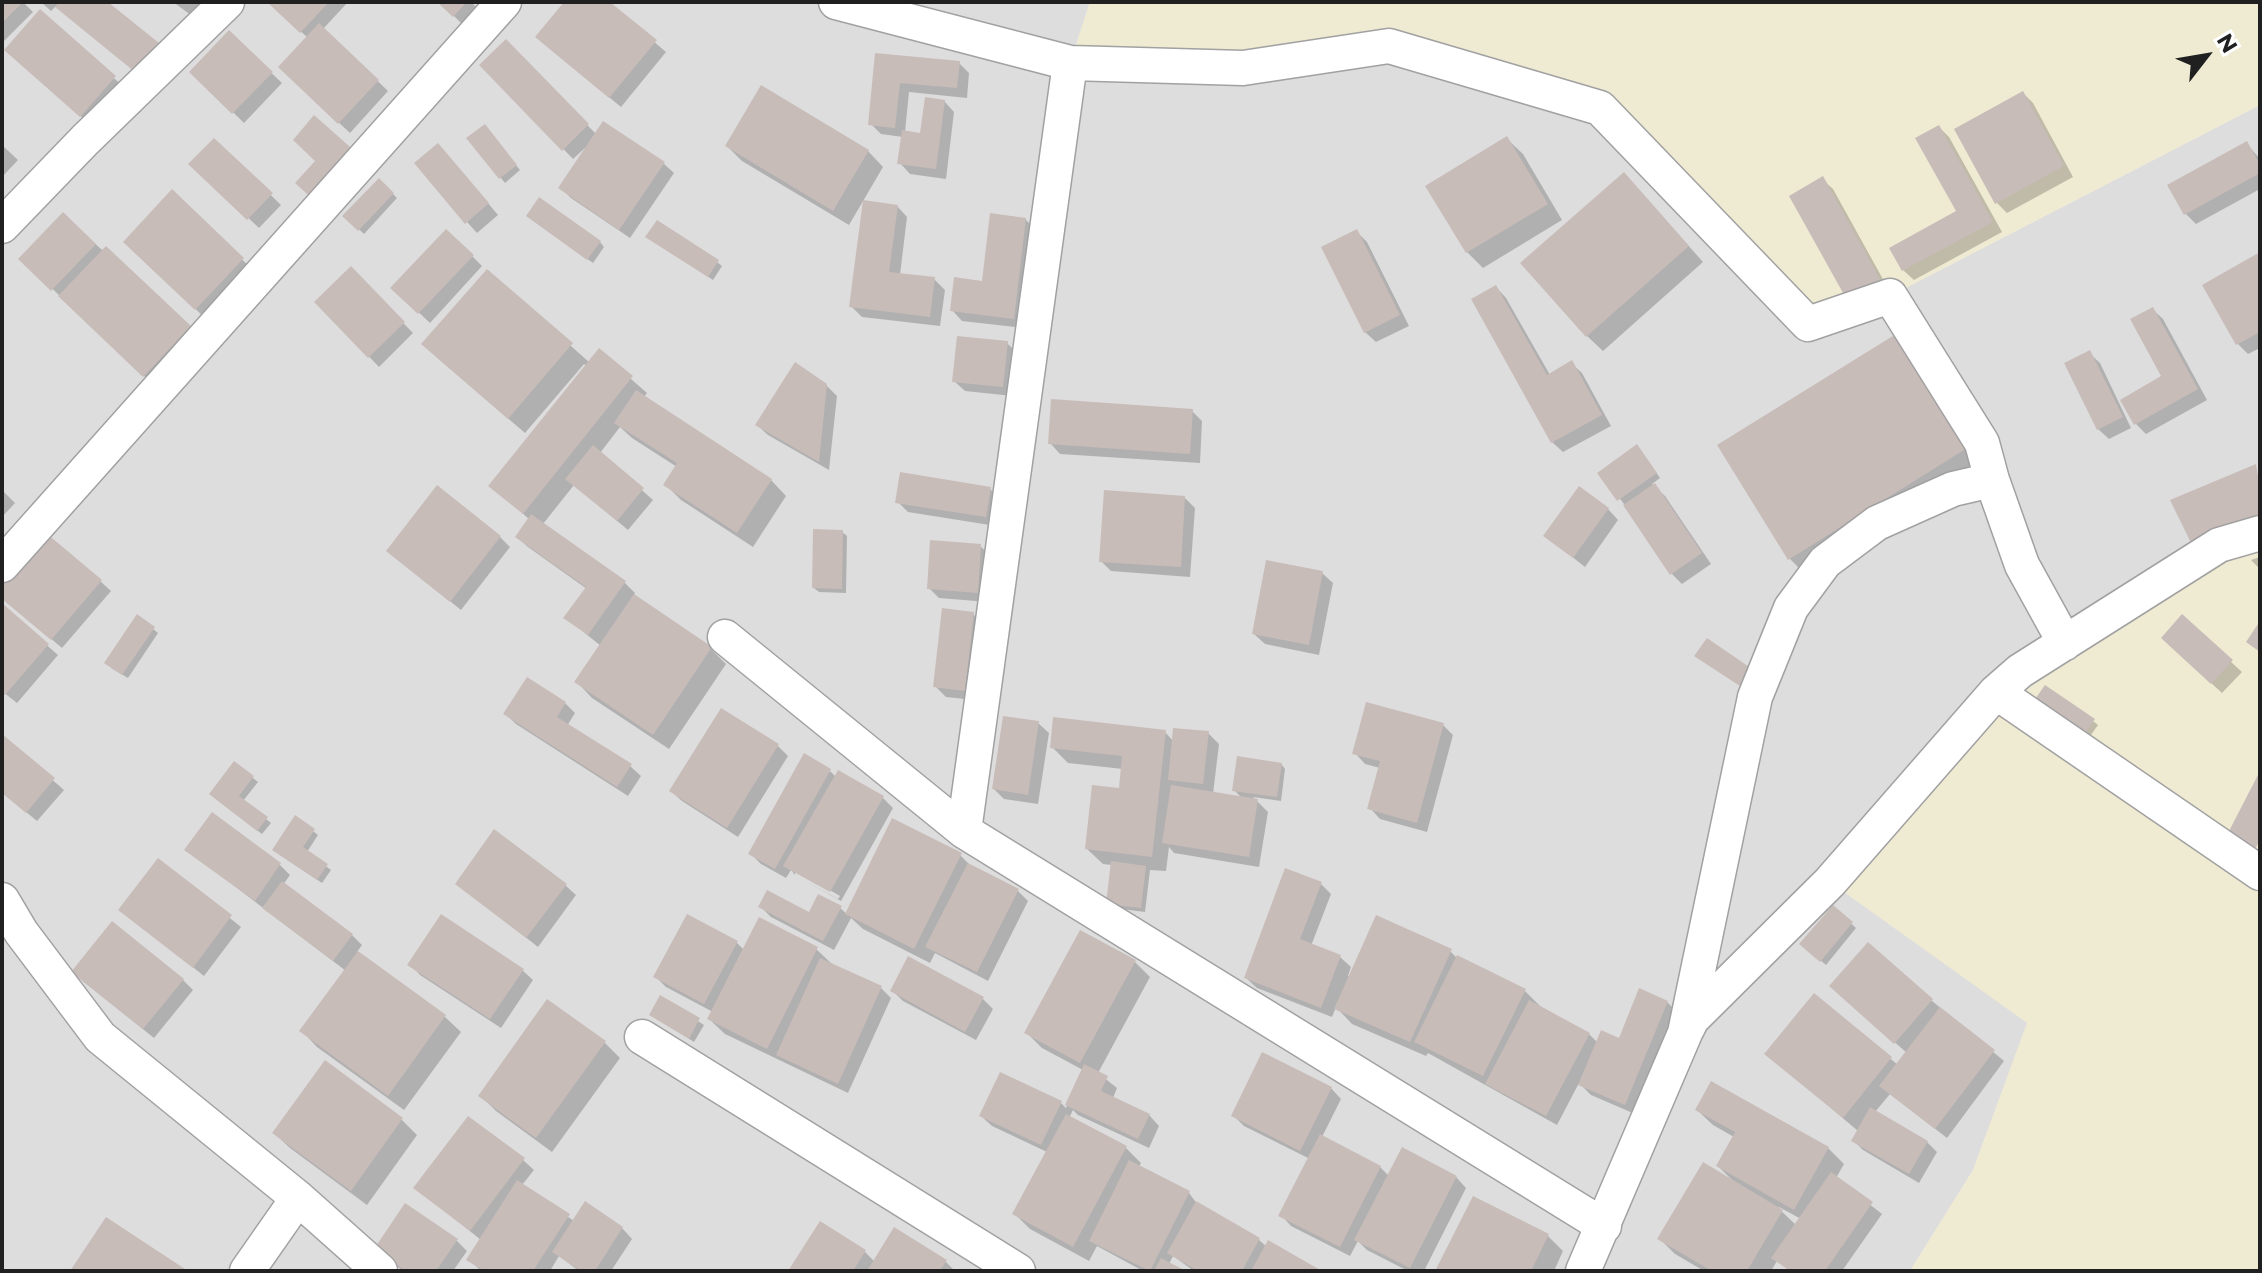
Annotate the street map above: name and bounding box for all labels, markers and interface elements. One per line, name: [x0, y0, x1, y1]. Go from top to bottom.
north arrow: [2166, 16, 2246, 96]
text: N: [2211, 29, 2243, 58]

